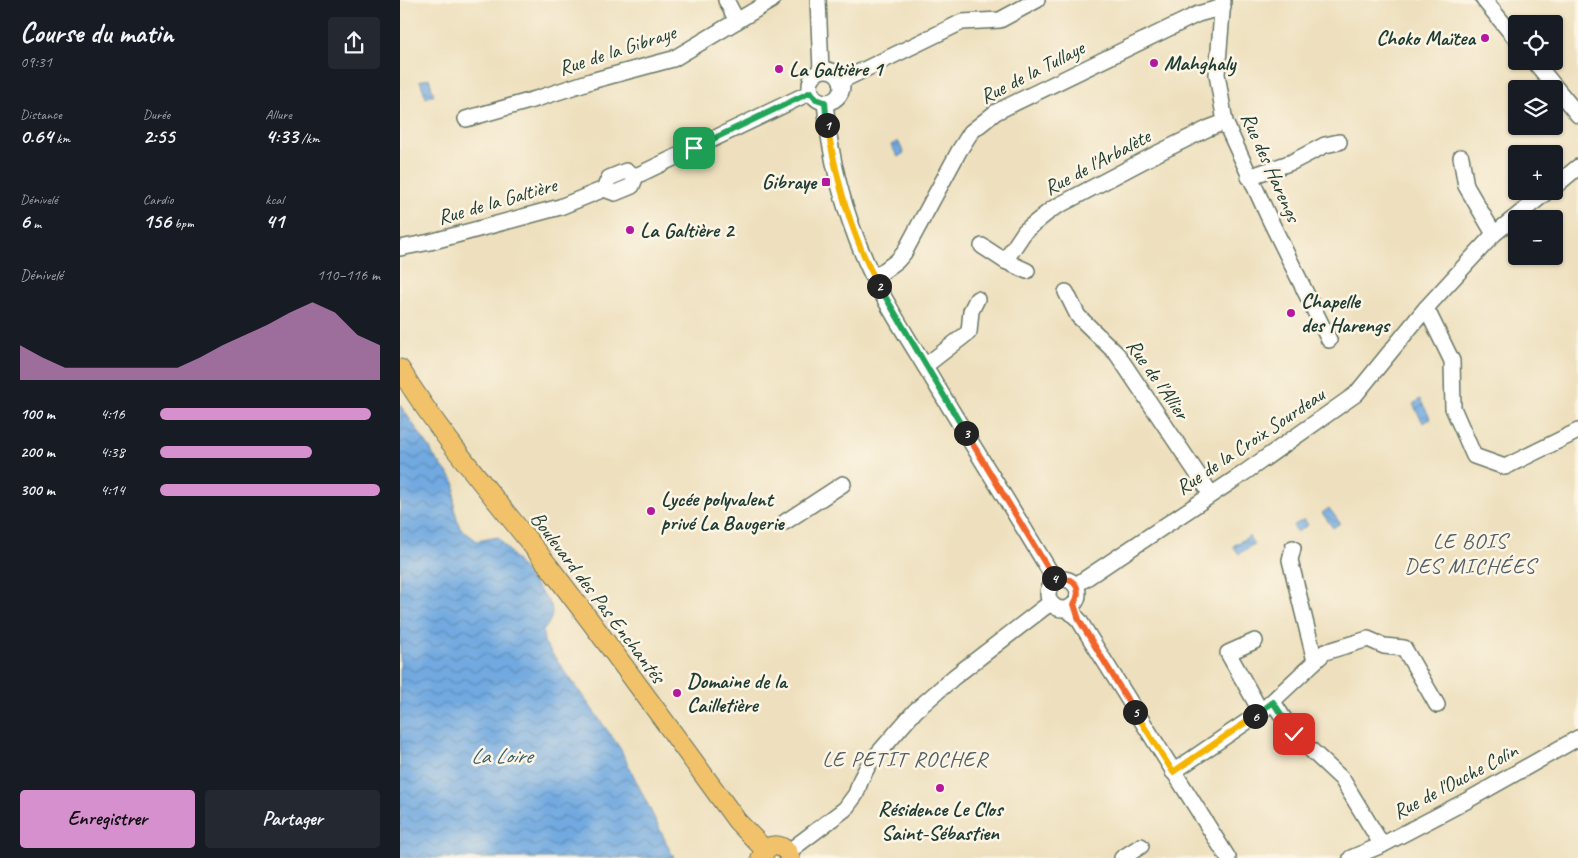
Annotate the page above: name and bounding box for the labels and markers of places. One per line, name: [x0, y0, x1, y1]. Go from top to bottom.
place label: Choko Maïtea: [1376, 25, 1476, 51]
marker: Choko Maïtea: [1479, 32, 1491, 44]
place label: Mahghaly: [1164, 50, 1237, 77]
place label: La Galtière 1: [789, 56, 885, 82]
marker: Mahghaly: [1148, 57, 1160, 69]
marker: La Galtière 1: [773, 63, 785, 75]
pin: 1: [814, 112, 840, 138]
pin: [673, 127, 715, 169]
place label: Gibraye: [762, 169, 818, 195]
marker: Gibraye: [820, 176, 832, 188]
place label: La Galtière 2: [640, 217, 736, 243]
marker: La Galtière 2: [624, 224, 636, 236]
pin: 2: [866, 274, 892, 298]
place label: Chapelle des Harengs: [1301, 288, 1391, 338]
marker: Chapelle des Harengs: [1285, 307, 1297, 319]
pin: 3: [954, 420, 978, 446]
place label: Lycée polyvalent privé La Baugerie: [661, 486, 786, 536]
marker: Lycée polyvalent privé La Baugerie: [645, 505, 657, 517]
pin: 4: [1042, 566, 1066, 590]
place label: Domaine de la Cailletière: [687, 668, 789, 718]
marker: Domaine de la Cailletière: [671, 687, 683, 699]
pin: 5: [1122, 700, 1148, 724]
pin: 6: [1242, 704, 1268, 728]
pin: [1273, 713, 1315, 755]
marker: Résidence Le Clos Saint-Sébastien: [934, 782, 946, 794]
place label: Résidence Le Clos Saint-Sébastien: [878, 796, 1005, 846]

